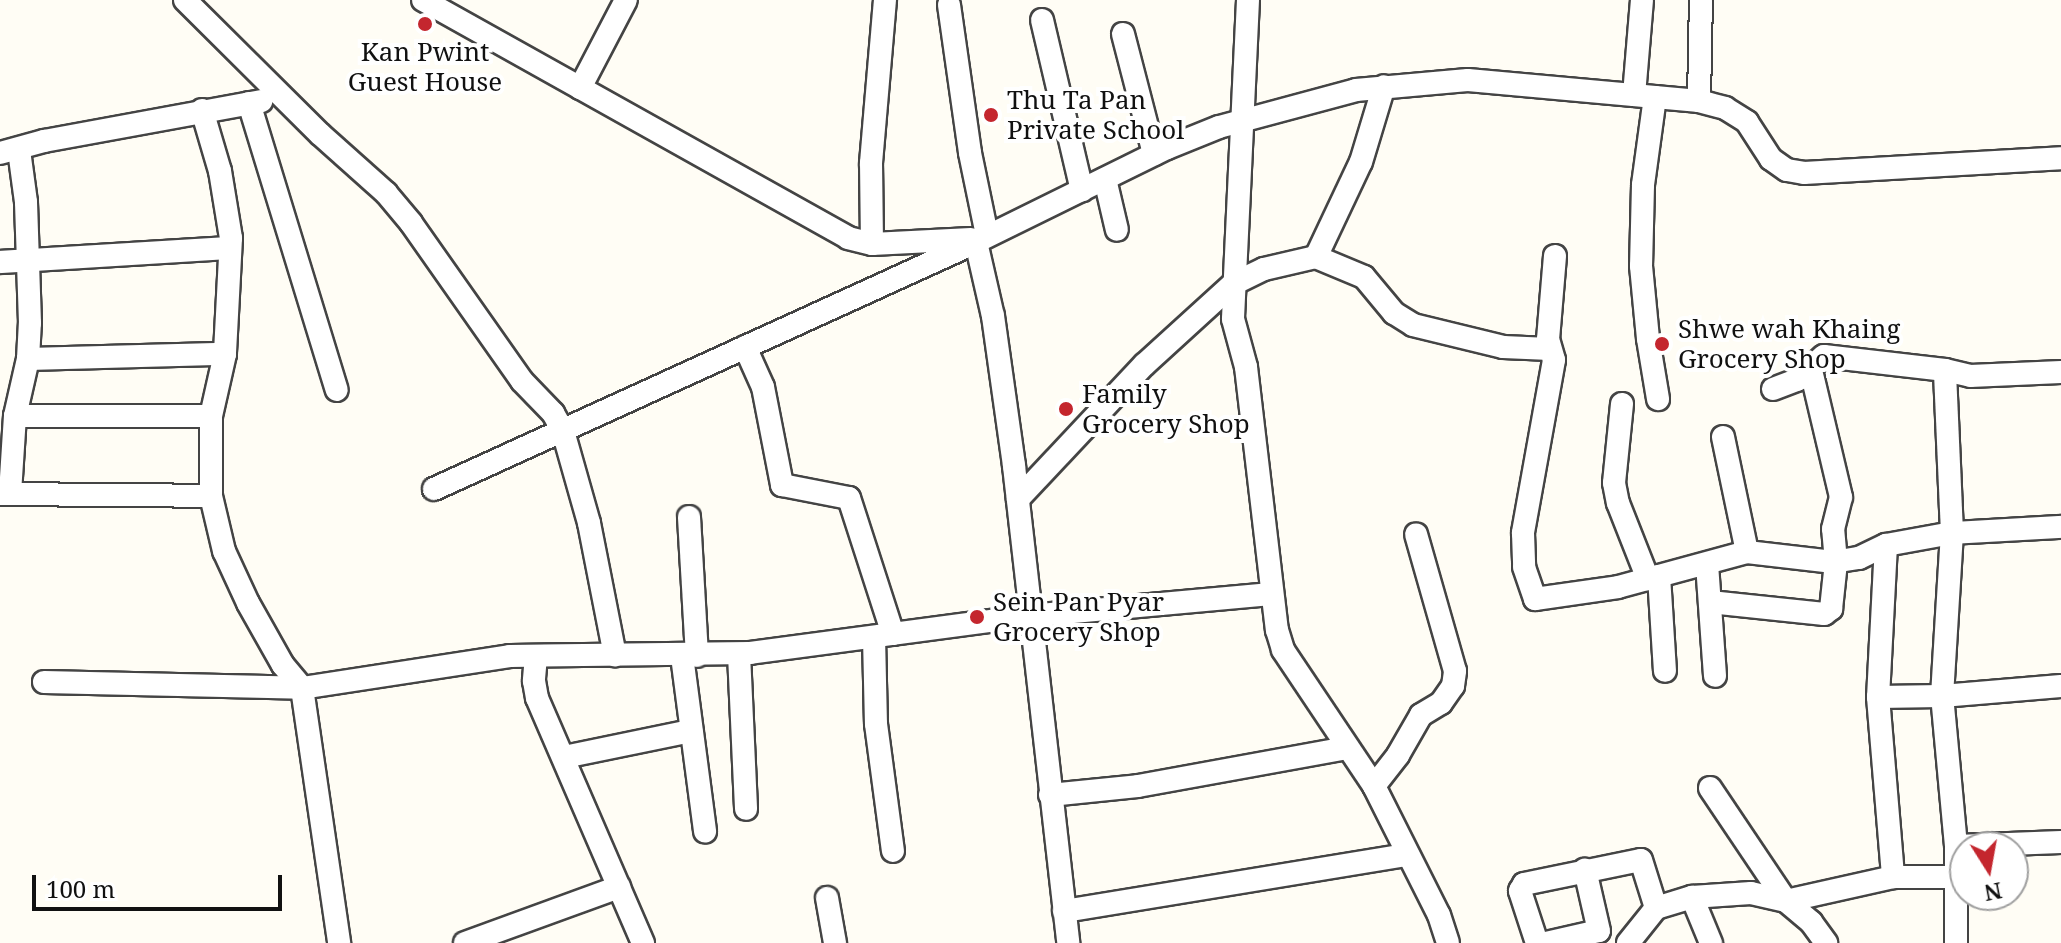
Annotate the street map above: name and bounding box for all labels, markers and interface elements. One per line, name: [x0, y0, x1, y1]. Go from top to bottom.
marker: Kan Pwint Guest House: [416, 15, 434, 33]
place label: Kan Pwint Guest House: [348, 36, 502, 98]
place label: Thu Ta Pan Private School: [1007, 84, 1184, 146]
marker: Thu Ta Pan Private School: [982, 106, 1000, 124]
place label: Shwe wah Khaing Grocery Shop: [1678, 313, 1900, 374]
marker: Shwe wah Khaing Grocery Shop: [1653, 335, 1671, 353]
place label: Family Grocery Shop: [1082, 378, 1250, 440]
marker: Family Grocery Shop: [1057, 400, 1075, 418]
place label: Sein Pan Pyar Grocery Shop: [993, 586, 1164, 648]
marker: Sein Pan Pyar Grocery Shop: [968, 608, 986, 626]
north arrow: [1949, 831, 2029, 911]
scale bar: [36, 859, 286, 909]
text: 100 m: [46, 872, 115, 905]
text: N: [1982, 876, 2005, 909]

